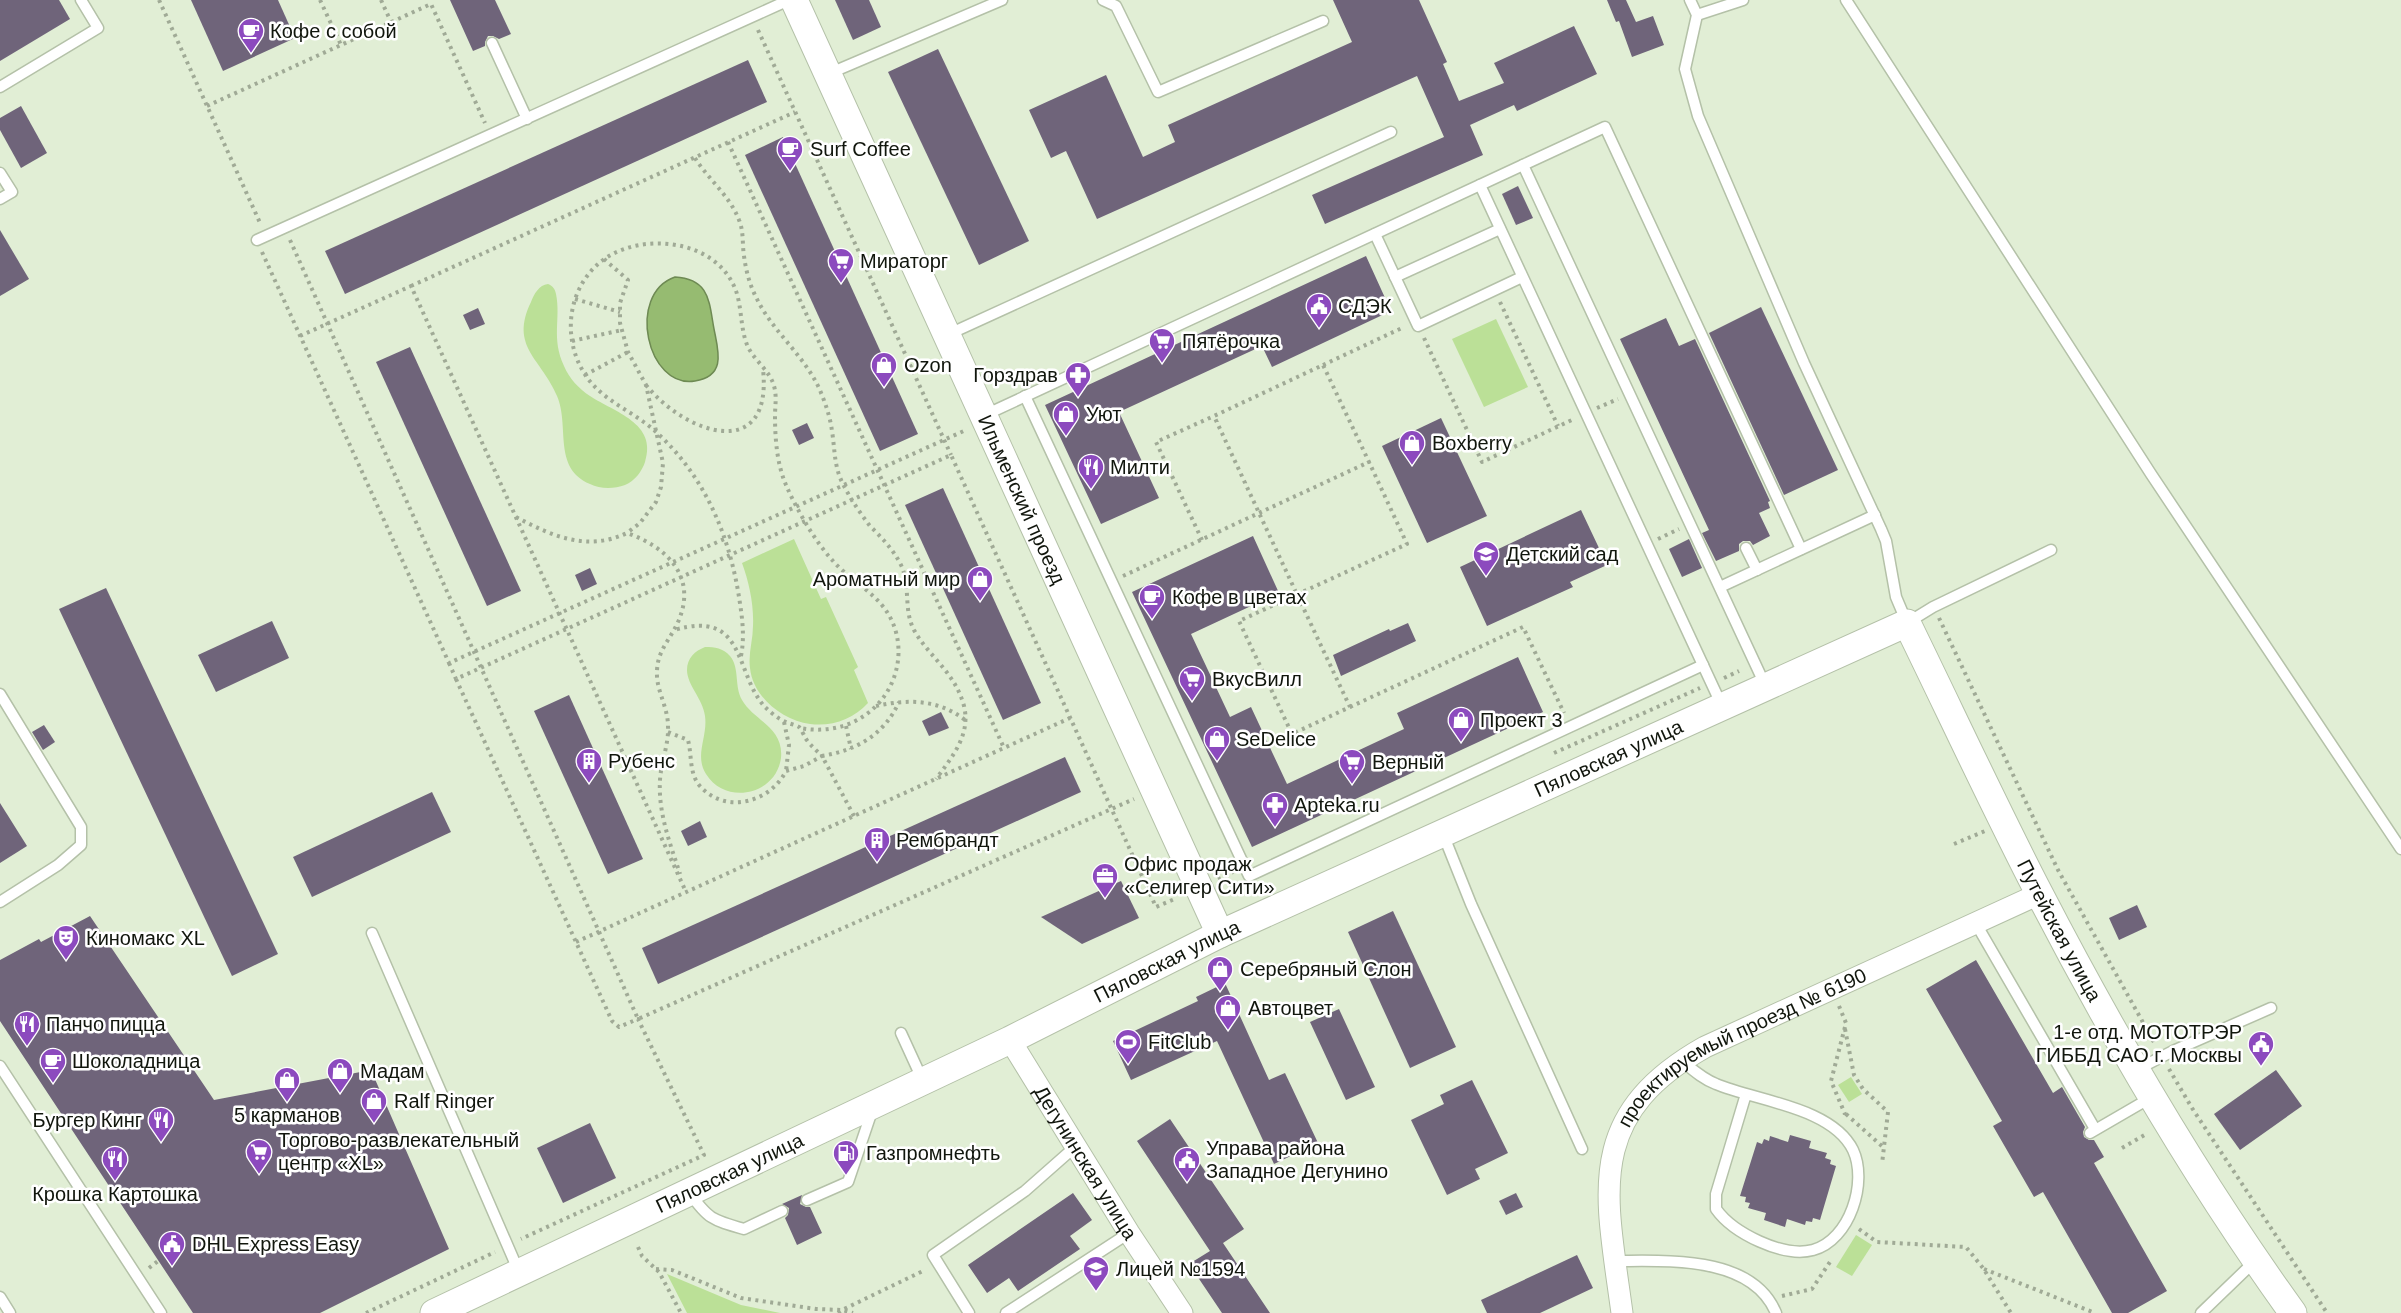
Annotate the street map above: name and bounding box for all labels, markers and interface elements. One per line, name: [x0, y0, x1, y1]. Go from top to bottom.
cafe icon: Кофе с собой: [236, 16, 266, 54]
place label: Кофе с собой: [270, 20, 397, 42]
cafe icon: Surf Coffee: [775, 134, 805, 172]
place label: Surf Coffee: [810, 138, 911, 160]
supermarket icon: Мираторг: [826, 246, 856, 284]
place label: Мираторг: [860, 250, 948, 272]
public building icon: СДЭК: [1304, 291, 1334, 329]
place label: СДЭК: [1338, 295, 1392, 317]
supermarket icon: Пятёрочка: [1147, 326, 1177, 364]
place label: Пятёрочка: [1182, 330, 1281, 352]
shop icon: Ozon: [869, 350, 899, 388]
place label: Ozon: [904, 354, 952, 376]
pharmacy icon: Горздрав: [1063, 360, 1093, 398]
place label: Горздрав: [973, 364, 1058, 386]
shop icon: Уют: [1051, 399, 1081, 437]
place label: Уют: [1086, 403, 1122, 425]
street label: Ильменский проезд: [974, 412, 1070, 588]
shop icon: Boxberry: [1397, 428, 1427, 466]
place label: Boxberry: [1432, 432, 1512, 454]
restaurant icon: Милти: [1076, 452, 1106, 490]
place label: Милти: [1110, 456, 1170, 478]
school or university icon: Детский сад: [1471, 539, 1501, 577]
place label: Детский сад: [1506, 543, 1619, 565]
shop icon: Ароматный мир: [965, 564, 995, 602]
place label: Ароматный мир: [813, 568, 960, 590]
cafe icon: Кофе в цветах: [1137, 582, 1167, 620]
place label: Кофе в цветах: [1172, 586, 1306, 608]
supermarket icon: ВкусВилл: [1177, 664, 1207, 702]
place label: ВкусВилл: [1212, 668, 1302, 690]
shop icon: Проект 3: [1446, 705, 1476, 743]
place label: Проект 3: [1480, 709, 1563, 731]
street label: Пяловская улица: [1531, 715, 1687, 801]
shop icon: SeDelice: [1202, 724, 1232, 762]
place label: SeDelice: [1236, 728, 1316, 750]
building icon: Рубенс: [574, 746, 604, 784]
supermarket icon: Верный: [1337, 747, 1367, 785]
place label: Рубенс: [608, 750, 675, 772]
place label: Верный: [1372, 751, 1444, 773]
pharmacy icon: Apteka.ru: [1260, 790, 1290, 828]
place label: Apteka.ru: [1294, 794, 1380, 816]
building icon: Рембрандт: [862, 825, 892, 863]
place label: Рембрандт: [896, 829, 999, 851]
place label: Офис продаж «Селигер Сити»: [1124, 853, 1275, 898]
street label: Путейская улица: [2013, 856, 2106, 1006]
office icon: Офис продаж «Селигер Сити»: [1090, 861, 1120, 899]
street label: Пяловская улица: [1090, 915, 1244, 1007]
theatre icon: Киномакс XL: [51, 923, 81, 961]
place label: Киномакс XL: [86, 927, 205, 949]
shop icon: Серебряный Слон: [1205, 954, 1235, 992]
place label: Серебряный Слон: [1240, 958, 1411, 980]
street label: проектируемый проезд № 6190: [1613, 964, 1870, 1131]
shop icon: Автоцвет: [1213, 993, 1243, 1031]
place label: Автоцвет: [1248, 997, 1333, 1019]
restaurant icon: Панчо пицца: [12, 1009, 42, 1047]
place label: Панчо пицца: [46, 1013, 167, 1035]
place label: 1-е отд. МОТОТРЭР ГИББД САО г. Москвы: [2036, 1021, 2242, 1066]
sports icon: FitClub: [1113, 1027, 1143, 1065]
public building icon: 1-е отд. МОТОТРЭР ГИББД САО г. Москвы: [2246, 1029, 2276, 1067]
place label: FitClub: [1148, 1031, 1211, 1053]
cafe icon: Шоколадница: [38, 1046, 68, 1084]
place label: Шоколадница: [72, 1050, 201, 1072]
shop icon: Мадам: [325, 1056, 355, 1094]
place label: Мадам: [360, 1060, 425, 1082]
shop icon: 5 карманов: [272, 1065, 302, 1103]
street label: Дегунинская улица: [1030, 1081, 1142, 1245]
shop icon: Ralf Ringer: [359, 1086, 389, 1124]
place label: Ralf Ringer: [394, 1090, 494, 1112]
place label: 5 карманов: [234, 1104, 340, 1126]
restaurant icon: Бургер Кинг: [146, 1105, 176, 1143]
place label: Бургер Кинг: [33, 1109, 142, 1131]
street label: Пяловская улица: [652, 1128, 807, 1217]
place label: Торгово-развлекательный центр «XL»: [278, 1129, 519, 1174]
supermarket icon: Торгово-развлекательный центр «XL»: [244, 1137, 274, 1175]
place label: Управа района Западное Дегунино: [1206, 1137, 1388, 1182]
fuel station icon: Газпромнефть: [831, 1138, 861, 1176]
place label: Газпромнефть: [866, 1142, 1000, 1164]
restaurant icon: Крошка Картошка: [100, 1144, 130, 1182]
public building icon: Управа района Западное Дегунино: [1172, 1145, 1202, 1183]
place label: Крошка Картошка: [32, 1183, 199, 1205]
public building icon: DHL Express Easy: [157, 1229, 187, 1267]
place label: DHL Express Easy: [192, 1233, 359, 1255]
school or university icon: Лицей №1594: [1081, 1254, 1111, 1292]
place label: Лицей №1594: [1116, 1258, 1245, 1280]

